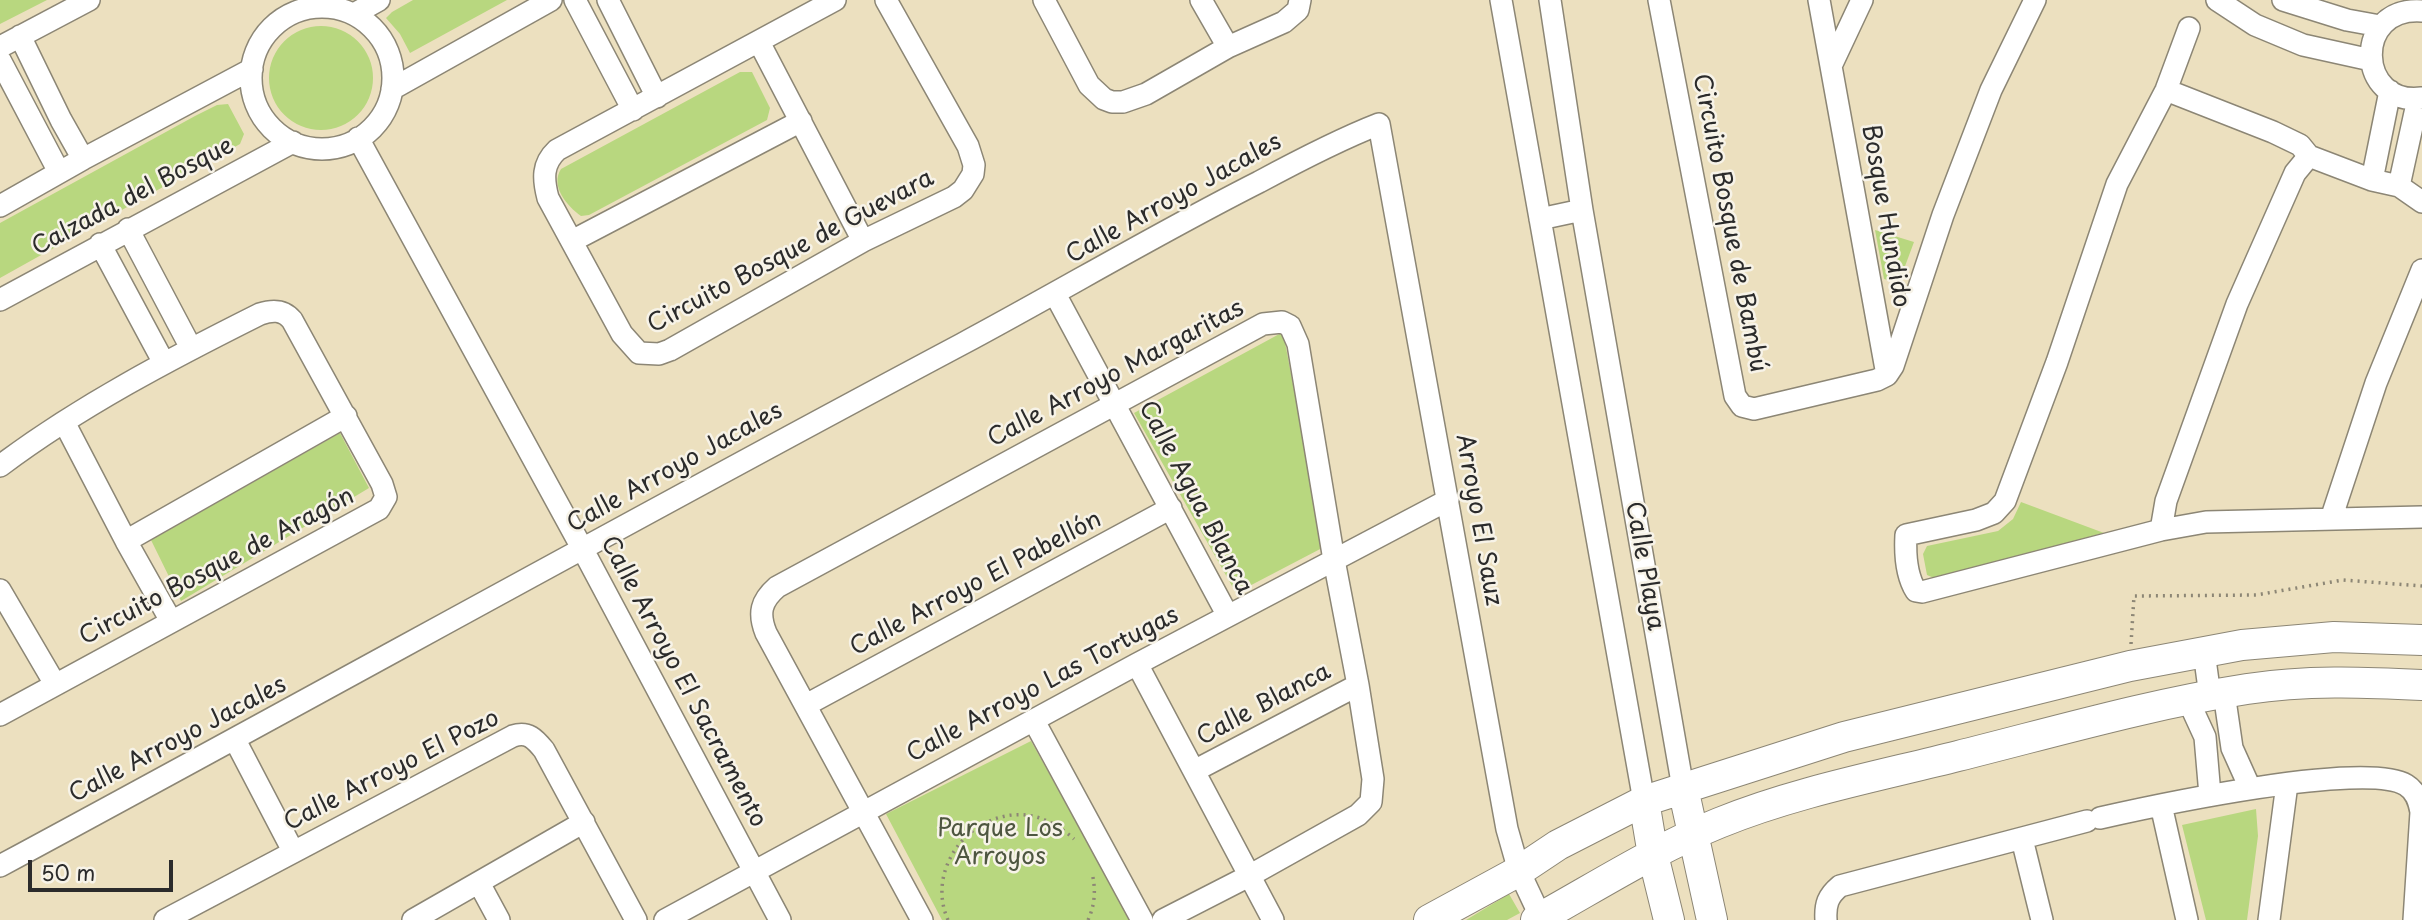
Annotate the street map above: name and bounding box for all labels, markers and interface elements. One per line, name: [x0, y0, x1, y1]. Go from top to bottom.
street label: Circuito Bosque de Bambú: [1686, 71, 1772, 375]
street label: Bosque Hundido: [1855, 122, 1915, 310]
street label: Calle Arroyo Jacales: [1061, 128, 1287, 270]
street label: Calzada del Bosque: [27, 132, 239, 262]
street label: Circuito Bosque de Guevara: [643, 164, 939, 340]
street label: Calle Arroyo Margaritas: [983, 294, 1249, 454]
street label: Calle Agua Blanca: [1132, 396, 1258, 600]
street label: Calle Arroyo Jacales: [562, 397, 788, 539]
street label: Arroyo El Sauz: [1449, 432, 1507, 608]
street label: Circuito Bosque de Aragón: [75, 482, 359, 652]
street label: Calle Playa: [1618, 499, 1670, 633]
street label: Calle Arroyo El Pabellón: [845, 505, 1107, 663]
street label: Calle Arroyo El Sacramento: [594, 532, 772, 832]
street label: Calle Arroyo Las Tortugas: [902, 601, 1184, 769]
street label: Calle Blanca: [1192, 658, 1336, 752]
street label: Calle Arroyo Jacales: [64, 670, 292, 810]
street label: Calle Arroyo El Pozo: [280, 704, 504, 838]
park label: Parque Los Arroyos: [937, 815, 1063, 871]
scale bar: [32, 846, 177, 890]
text: 50 m: [41, 856, 95, 888]

